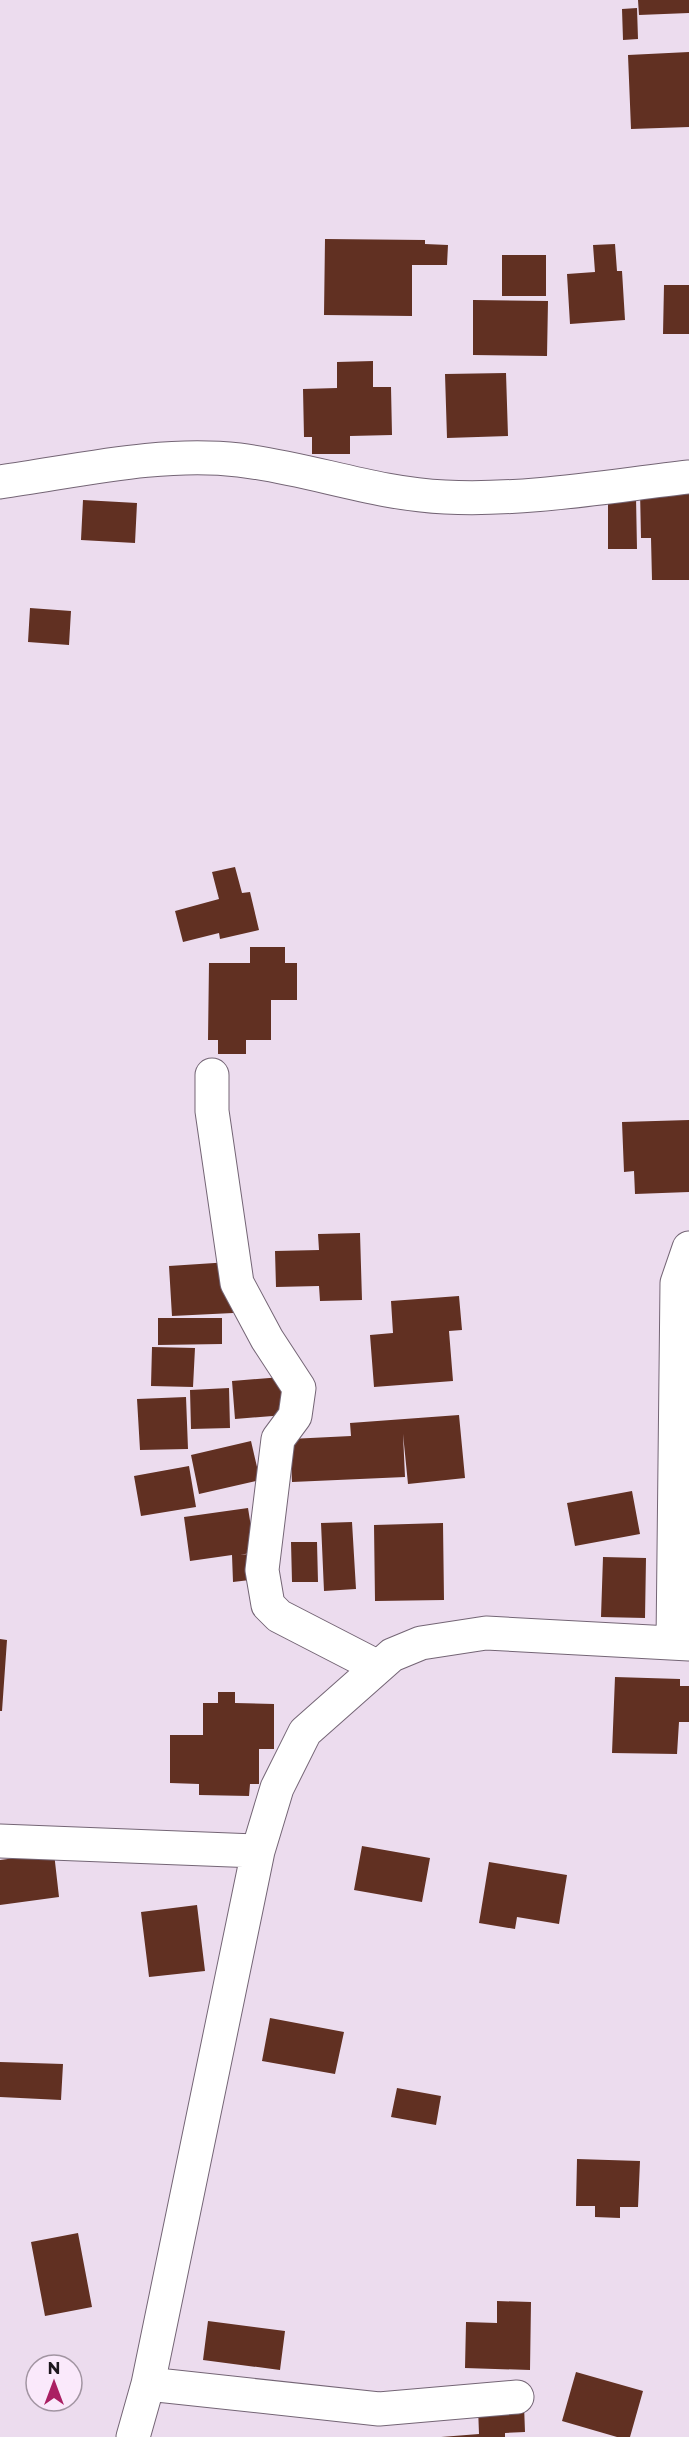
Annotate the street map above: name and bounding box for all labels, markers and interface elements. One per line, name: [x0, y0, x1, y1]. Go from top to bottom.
north arrow: [24, 2353, 84, 2413]
text: N: [48, 2359, 60, 2378]

